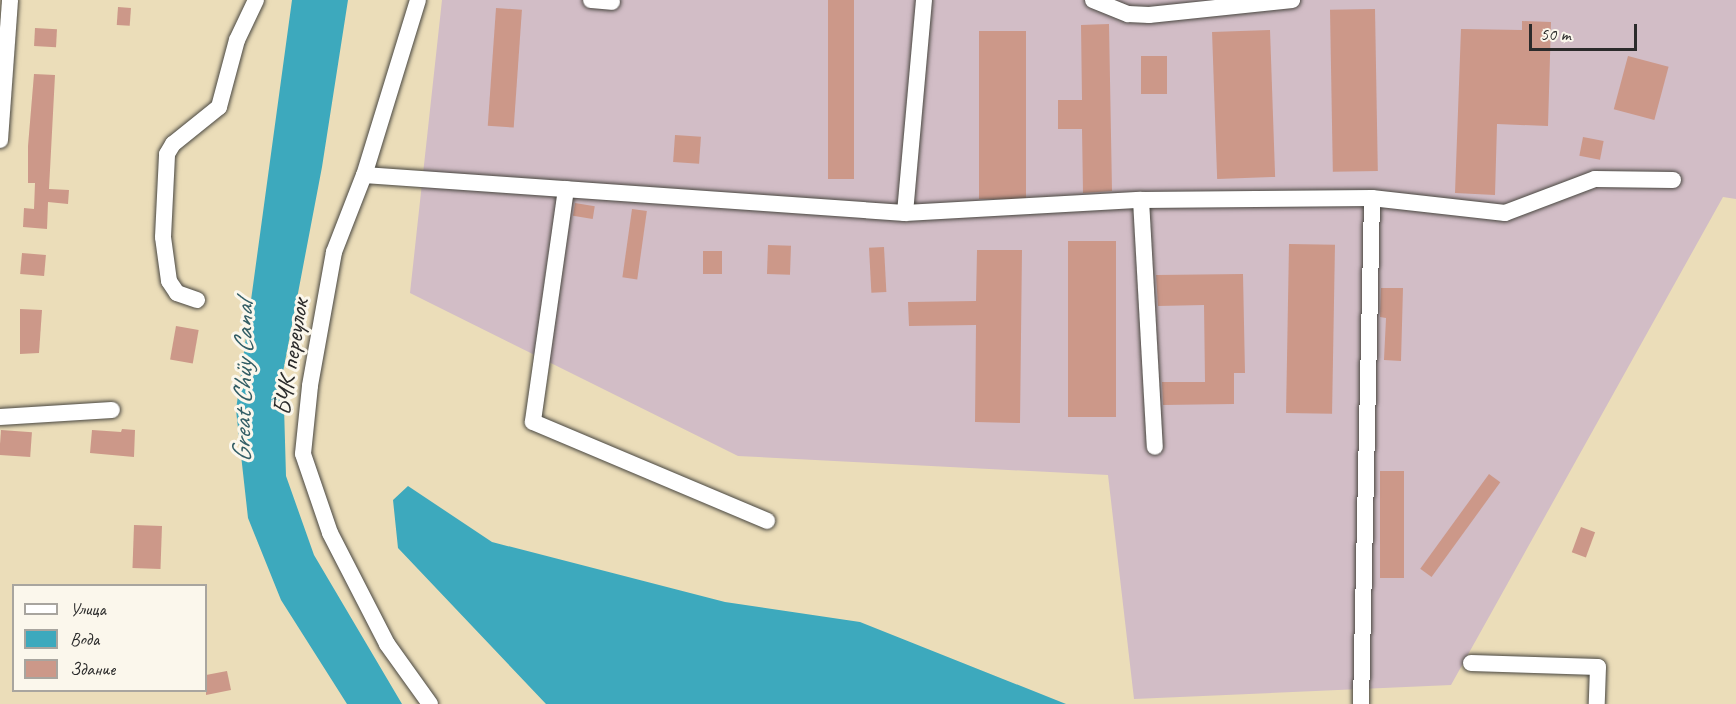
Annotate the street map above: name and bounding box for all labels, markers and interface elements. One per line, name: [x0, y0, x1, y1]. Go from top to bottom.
scale bar: [1532, 12, 1640, 50]
text: 50 m: [1540, 23, 1571, 45]
street label: БЧК переулок: [266, 297, 316, 417]
water label: Great Chüy Canal: [225, 301, 261, 463]
legend: [12, 584, 207, 692]
text: Улица: [70, 598, 106, 620]
text: Вода: [70, 628, 99, 650]
text: Здание: [70, 658, 115, 680]

